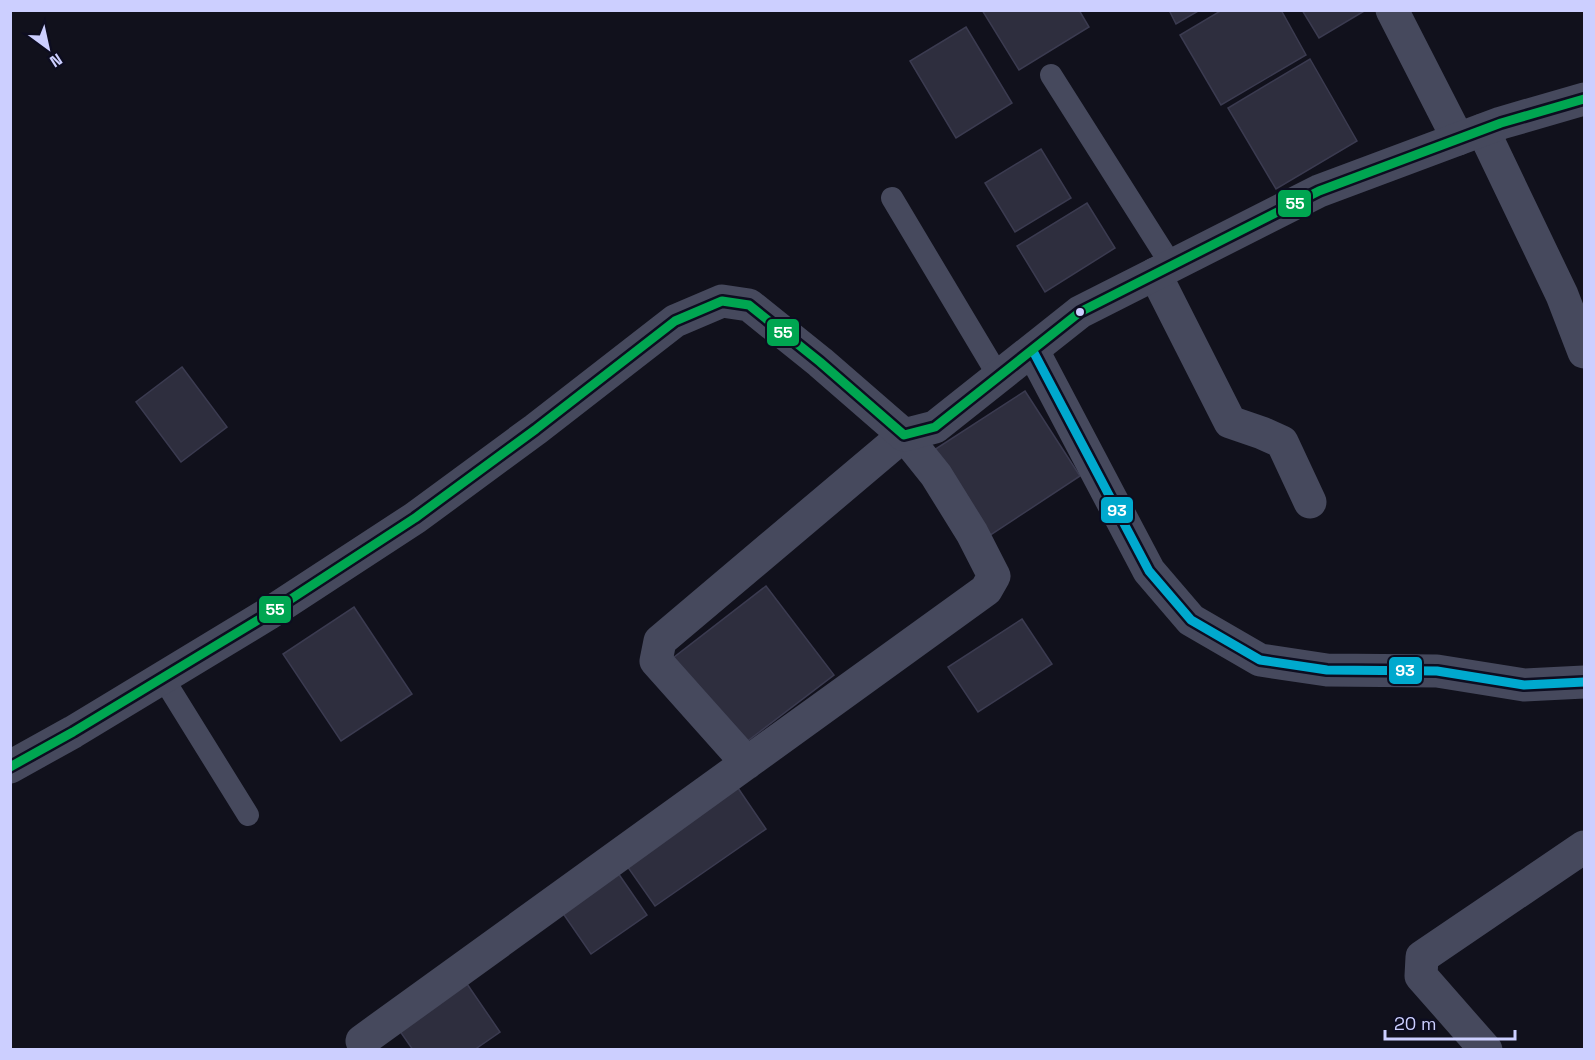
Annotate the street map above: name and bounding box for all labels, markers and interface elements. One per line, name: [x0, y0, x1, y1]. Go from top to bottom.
north arrow: [18, 18, 78, 78]
text: N: [46, 48, 66, 72]
line badge: 55: [1277, 189, 1312, 218]
text: 55: [1285, 193, 1305, 214]
unlabelled marker: [1074, 306, 1086, 318]
line badge: 55: [766, 318, 800, 347]
text: 55: [773, 322, 793, 343]
line badge: 93: [1100, 496, 1134, 524]
text: 93: [1107, 500, 1127, 521]
line badge: 55: [258, 595, 292, 624]
text: 55: [265, 599, 285, 620]
line badge: 93: [1388, 656, 1423, 685]
text: 93: [1395, 660, 1415, 681]
scale bar: [1385, 1003, 1516, 1041]
text: 20 m: [1394, 1012, 1437, 1035]

